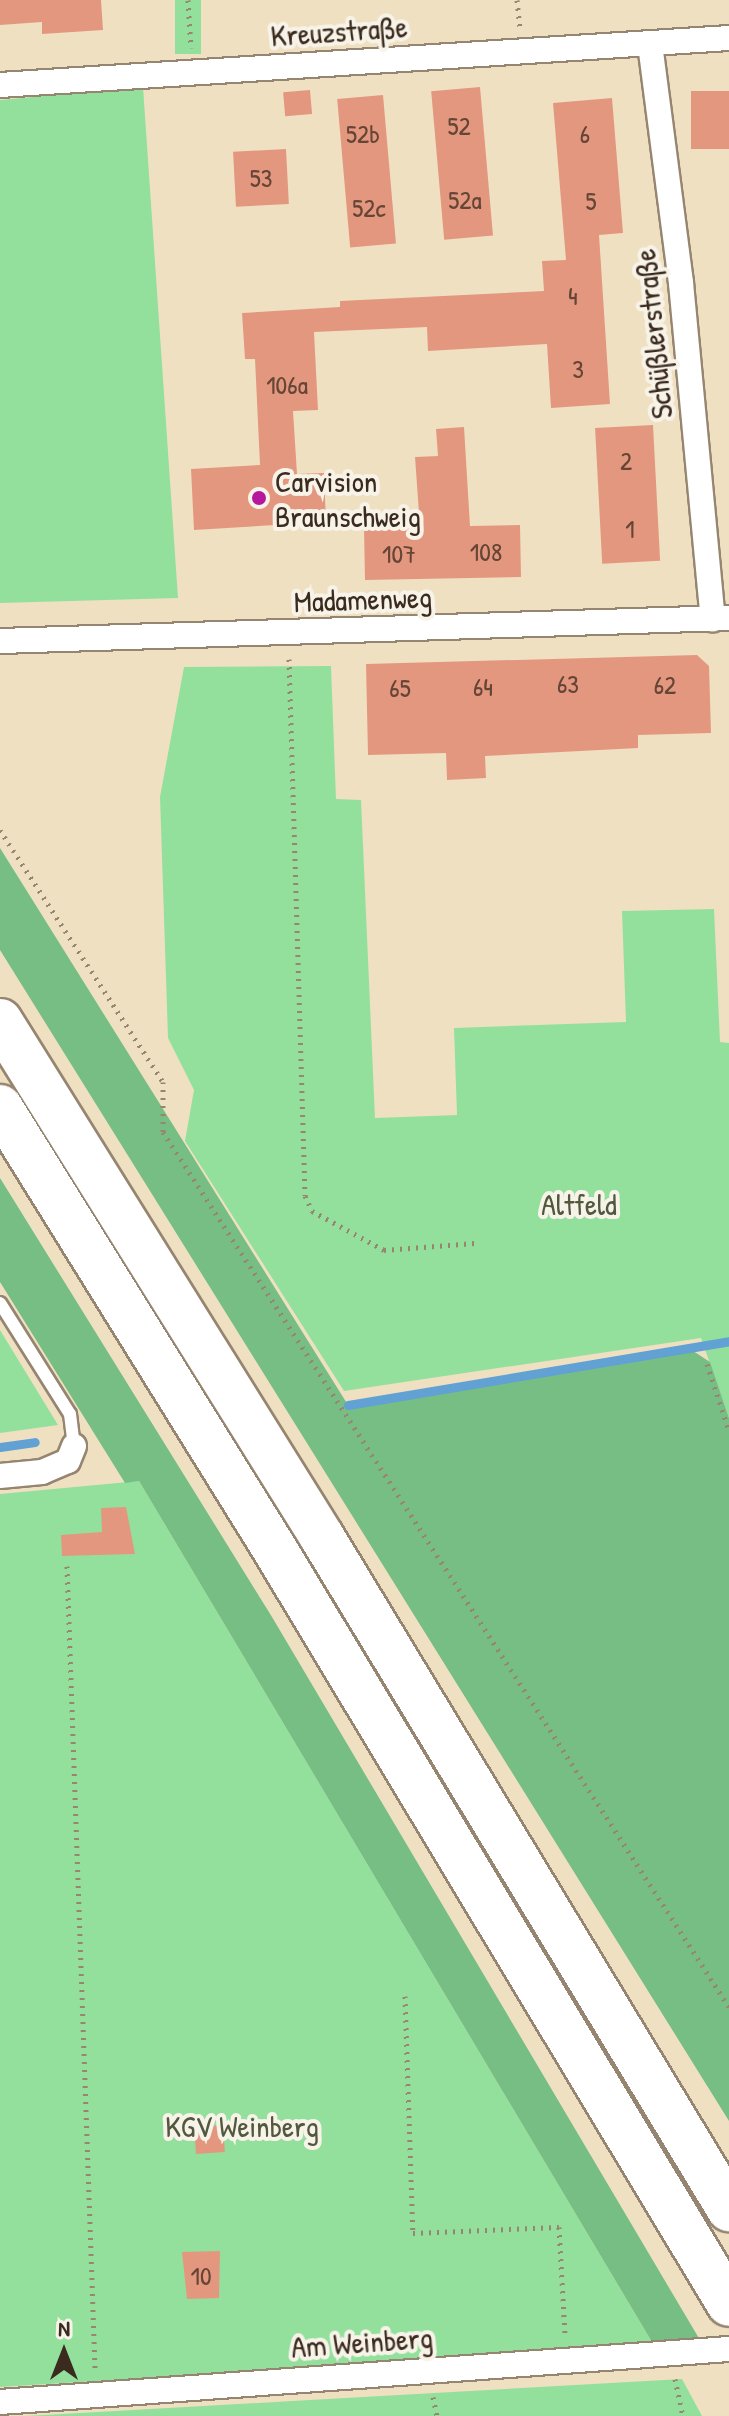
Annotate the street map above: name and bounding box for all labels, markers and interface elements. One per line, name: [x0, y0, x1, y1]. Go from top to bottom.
street label: Kreuzstraße: [269, 8, 409, 54]
house number: 52: [447, 110, 471, 142]
house number: 52b: [346, 118, 380, 150]
house number: 6: [580, 118, 590, 150]
house number: 53: [250, 162, 272, 194]
house number: 52a: [448, 184, 482, 216]
house number: 5: [586, 185, 596, 217]
house number: 52c: [352, 192, 386, 224]
street label: Schüßlerstraße: [626, 247, 680, 421]
house number: 4: [568, 280, 578, 312]
house number: 3: [572, 353, 584, 385]
house number: 106a: [266, 369, 308, 401]
house number: 2: [620, 445, 632, 477]
place label: Carvision Braunschweig: [275, 463, 421, 534]
marker: Carvision Braunschweig: [250, 489, 268, 507]
house number: 1: [625, 513, 635, 545]
house number: 108: [470, 536, 502, 568]
house number: 107: [382, 538, 416, 570]
street label: Madamenweg: [293, 579, 433, 619]
house number: 63: [557, 668, 579, 700]
house number: 62: [654, 669, 676, 701]
house number: 64: [473, 671, 493, 703]
house number: 65: [389, 672, 411, 704]
park label: Altfeld: [541, 1186, 617, 1222]
park label: KGV Weinberg: [165, 2108, 319, 2144]
house number: 10: [190, 2260, 212, 2292]
north arrow: [24, 2312, 104, 2392]
text: N: [58, 2313, 70, 2343]
street label: Am Weinberg: [290, 2319, 434, 2365]

